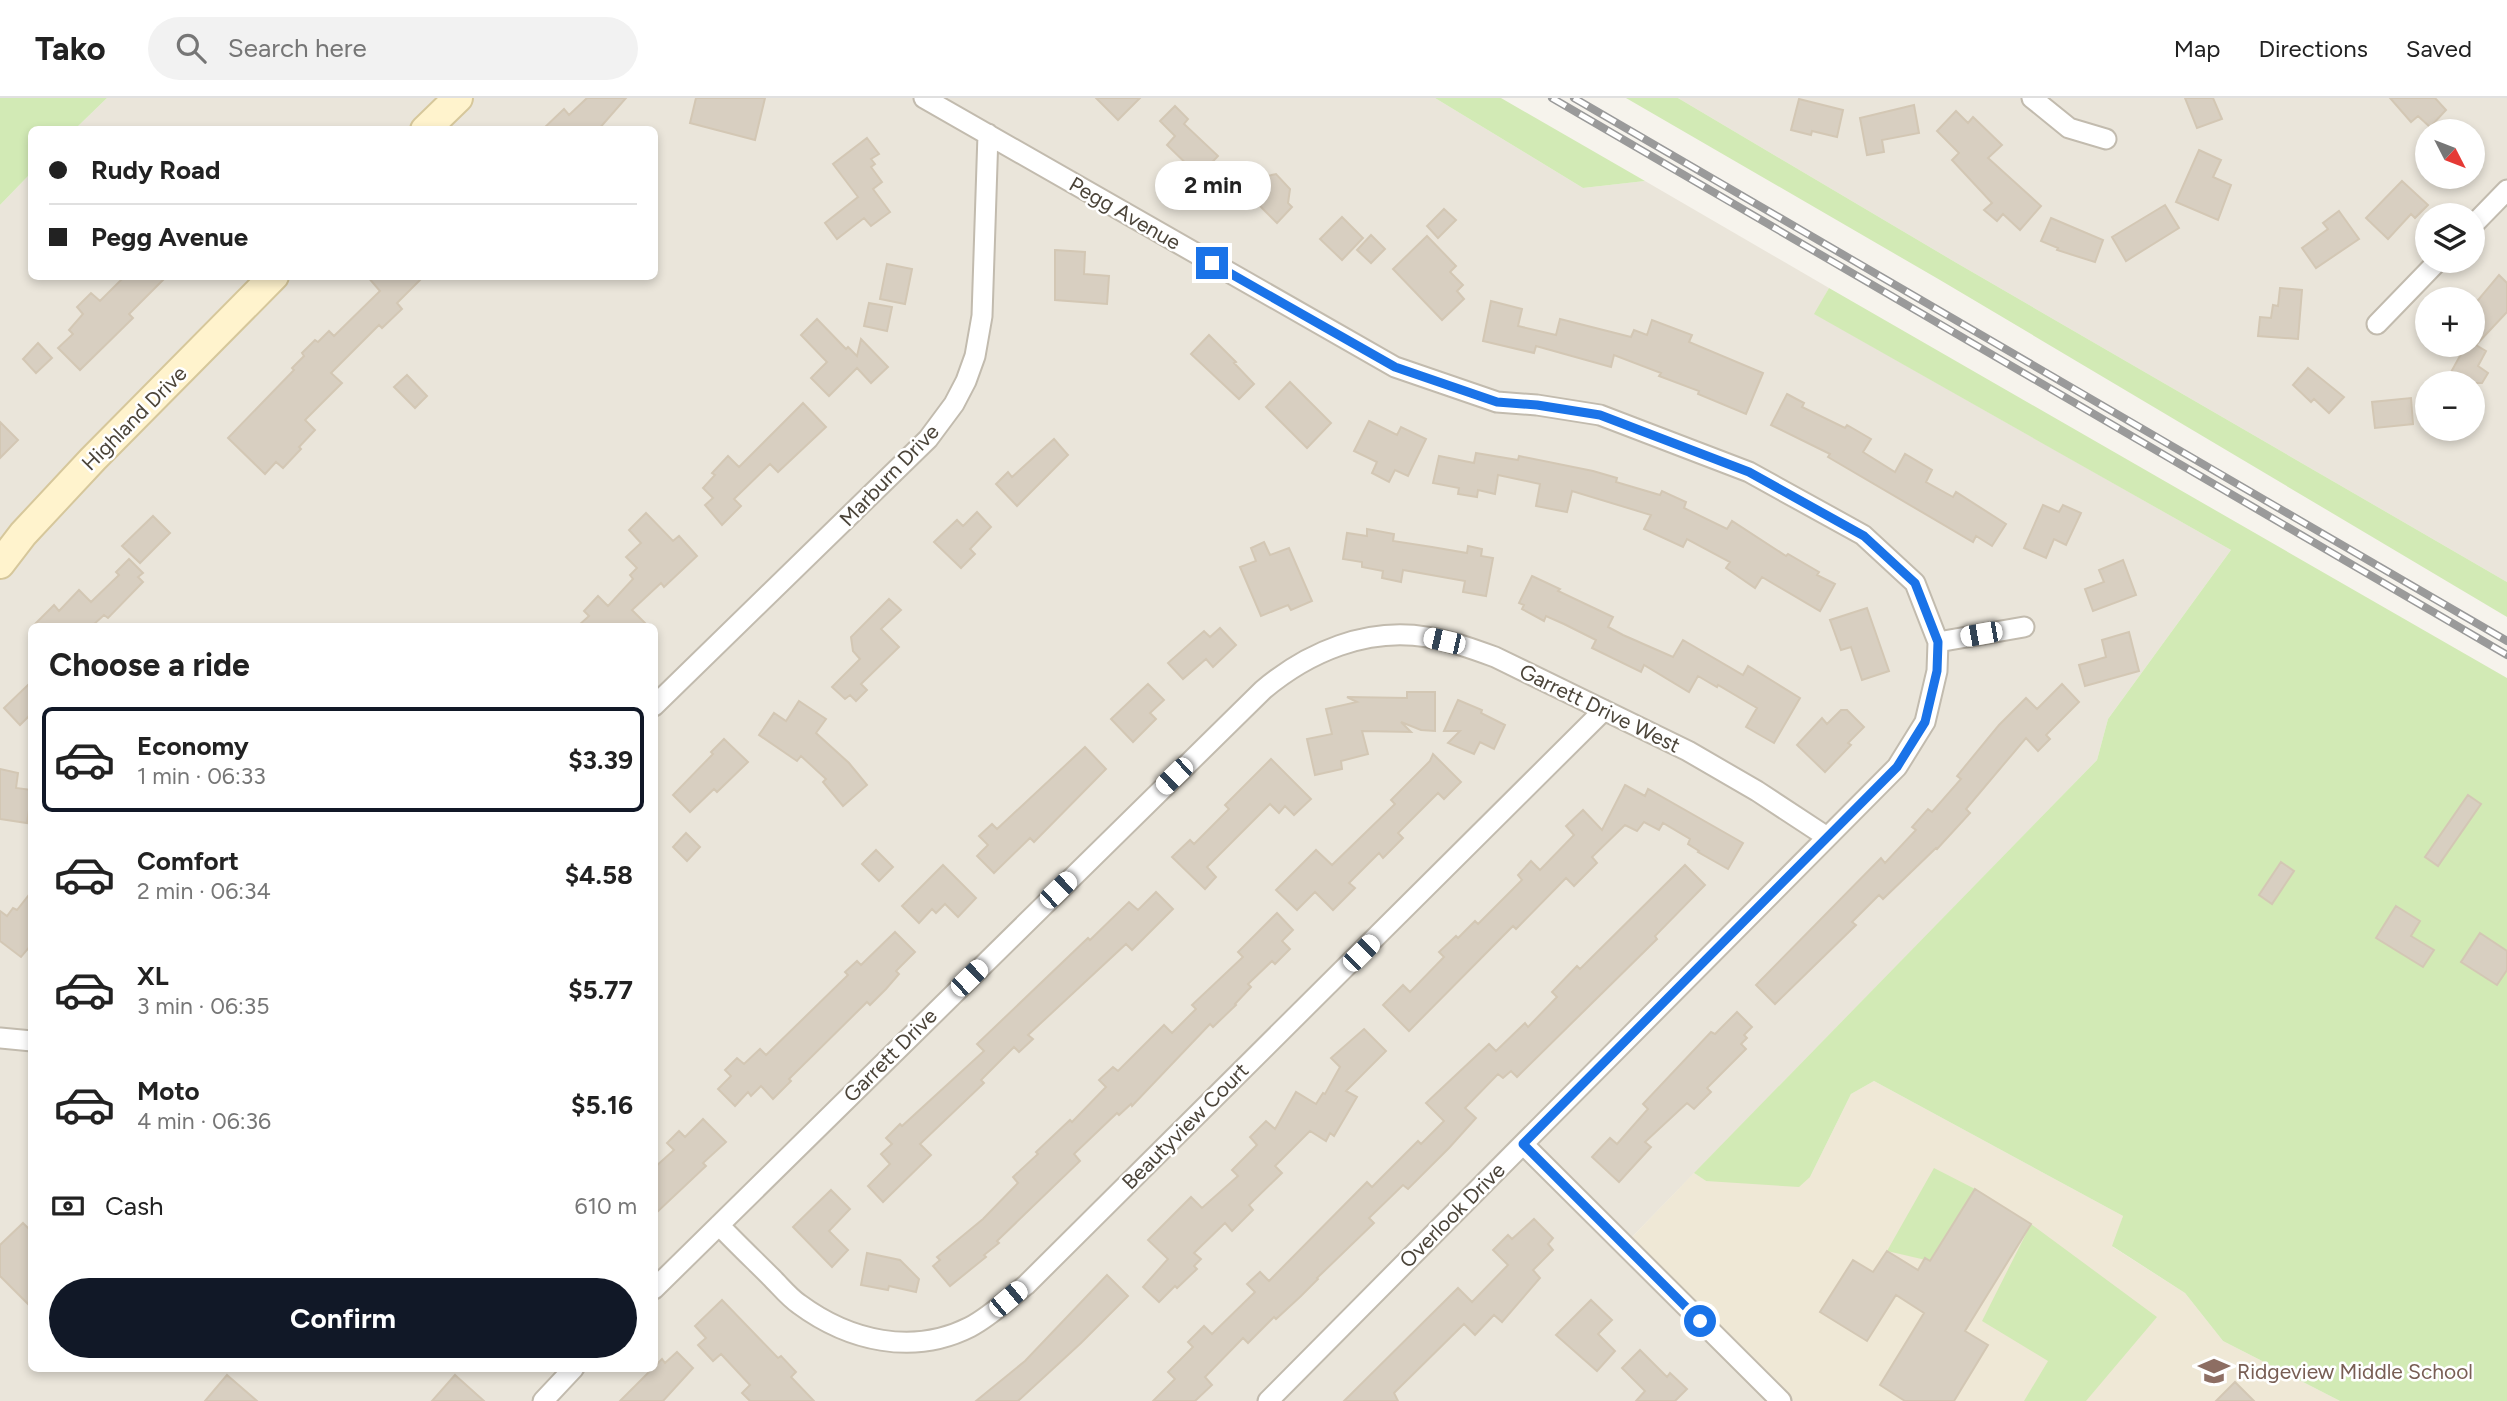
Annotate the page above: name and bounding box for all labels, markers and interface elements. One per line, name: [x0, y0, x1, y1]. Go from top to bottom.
search box: [148, 17, 638, 80]
text: Tako: [35, 29, 106, 68]
icon: search: [172, 29, 210, 67]
text: Search here: [228, 32, 367, 64]
text: Map: [2174, 34, 2220, 63]
text: Directions: [2258, 34, 2368, 63]
text: Saved: [2406, 34, 2472, 63]
north arrow: [2415, 119, 2485, 189]
map controls: [2415, 119, 2485, 441]
text: Rudy Road: [91, 154, 220, 186]
callout: 2 min: [1154, 162, 1270, 211]
street label: Pegg Avenue: [1065, 171, 1185, 255]
text: 2 min: [1184, 171, 1242, 199]
button: layers: [2415, 203, 2485, 273]
text: Pegg Avenue: [91, 221, 248, 253]
route end: [1196, 247, 1228, 279]
button: +: [2415, 287, 2485, 357]
street label: Highland Drive: [76, 360, 192, 476]
button: −: [2415, 371, 2485, 441]
street label: Marburn Drive: [834, 419, 944, 531]
car: [1959, 620, 2004, 648]
car: [1422, 626, 1467, 656]
text: Choose a ride: [49, 646, 250, 684]
street label: Garrett Drive West: [1516, 658, 1684, 758]
icon: car: [53, 728, 116, 791]
text: Economy: [137, 730, 249, 762]
text: $3.39: [568, 744, 633, 776]
car: [1152, 754, 1197, 798]
text: 1 min · 06:33: [137, 762, 266, 790]
icon: car: [53, 843, 116, 906]
text: Comfort: [137, 845, 239, 877]
text: $4.58: [565, 859, 633, 891]
car: [1036, 868, 1081, 912]
text: 2 min · 06:34: [137, 877, 271, 905]
car: [1339, 931, 1384, 975]
car: [947, 956, 992, 1000]
icon: car: [53, 958, 116, 1021]
text: XL: [137, 960, 169, 992]
text: $5.77: [568, 974, 633, 1006]
text: 3 min · 06:35: [137, 992, 269, 1020]
street label: Garrett Drive: [838, 1003, 942, 1107]
street label: Beautyview Court: [1117, 1058, 1253, 1194]
icon: car: [53, 1073, 116, 1136]
text: Moto: [137, 1075, 200, 1107]
text: $5.16: [571, 1089, 633, 1121]
text: 4 min · 06:36: [137, 1107, 271, 1135]
street label: Overlook Drive: [1394, 1157, 1510, 1273]
icon: cash: [49, 1187, 87, 1225]
text: Cash: [105, 1190, 164, 1222]
text: 610 m: [574, 1192, 637, 1220]
car: [986, 1277, 1031, 1321]
button: Confirm: [49, 1278, 637, 1358]
route start: [1684, 1305, 1716, 1337]
school or university icon: Ridgeview Middle School: [2197, 1354, 2231, 1388]
place label: Ridgeview Middle School: [2237, 1359, 2473, 1384]

